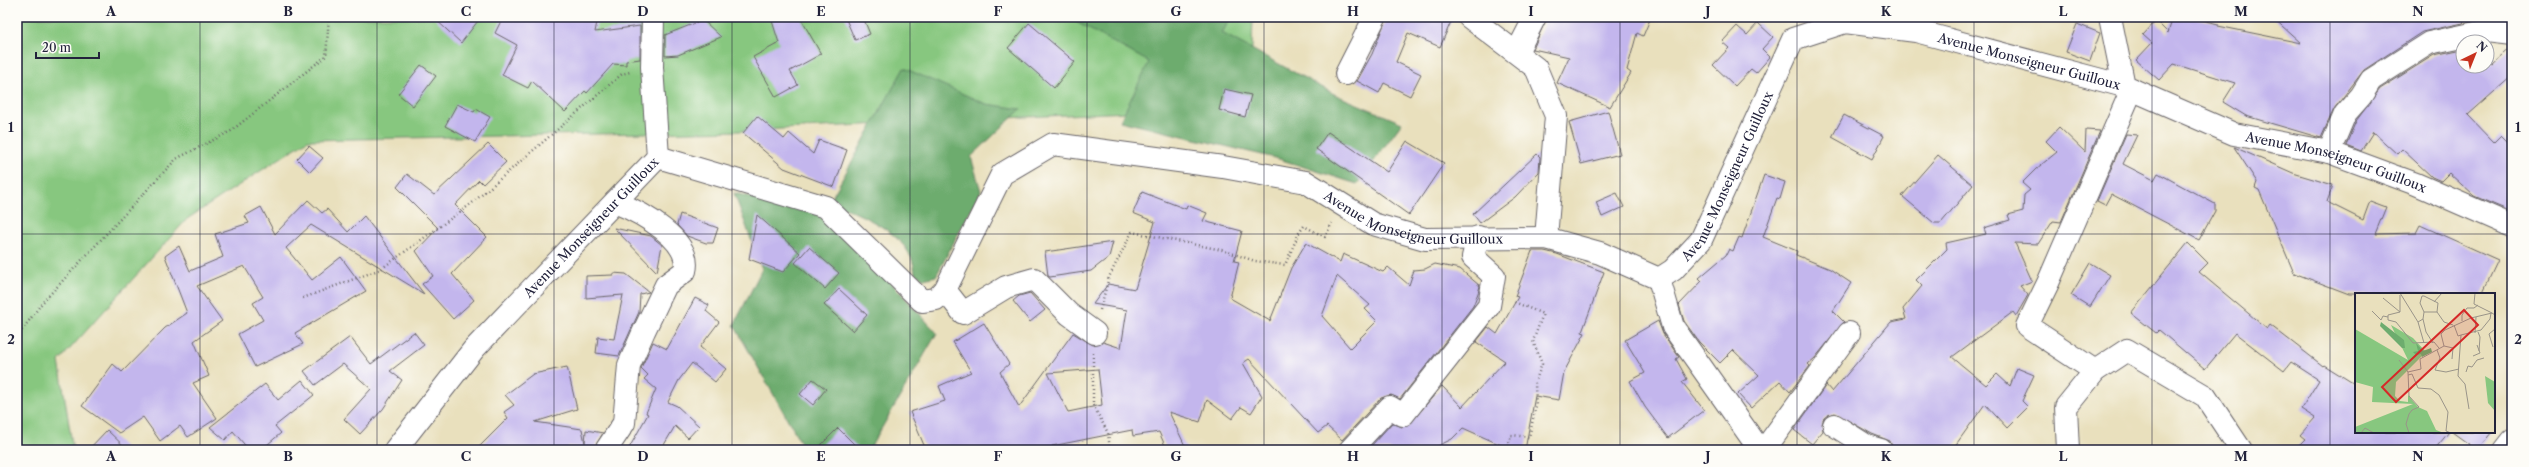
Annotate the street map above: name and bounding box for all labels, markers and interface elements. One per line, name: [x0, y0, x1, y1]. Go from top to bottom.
text: A: [105, 3, 117, 19]
text: B: [283, 3, 293, 19]
text: C: [461, 3, 471, 19]
text: D: [637, 3, 649, 19]
text: E: [816, 3, 826, 19]
text: F: [994, 3, 1003, 19]
text: G: [1170, 3, 1182, 19]
text: H: [1347, 3, 1359, 19]
text: I: [1528, 3, 1534, 19]
text: J: [1703, 3, 1711, 19]
text: K: [1881, 3, 1892, 19]
text: L: [2059, 3, 2068, 19]
text: M: [2234, 3, 2248, 19]
text: N: [2412, 3, 2424, 19]
street label: Avenue Monseigneur Guilloux: [1935, 29, 2123, 93]
scale bar: [36, 34, 99, 60]
north arrow: [2455, 34, 2495, 74]
text: N: [2474, 38, 2490, 55]
text: 20 m: [42, 40, 71, 55]
street label: Avenue Monseigneur Guilloux: [1677, 88, 1776, 265]
text: 1: [8, 119, 14, 135]
text: 1: [2515, 119, 2521, 135]
street label: Avenue Monseigneur Guilloux: [2243, 128, 2430, 196]
street label: Avenue Monseigneur Guilloux: [519, 153, 662, 301]
street label: Avenue Monseigneur Guilloux: [1320, 187, 1503, 247]
inset map: [2355, 293, 2495, 433]
text: 2: [7, 331, 15, 347]
text: 2: [2514, 331, 2522, 347]
text: A: [105, 448, 117, 464]
text: B: [283, 448, 293, 464]
text: C: [461, 448, 471, 464]
text: D: [637, 448, 649, 464]
text: E: [816, 448, 826, 464]
text: F: [994, 448, 1003, 464]
text: G: [1170, 448, 1182, 464]
text: H: [1347, 448, 1359, 464]
text: I: [1528, 448, 1534, 464]
text: J: [1703, 448, 1711, 464]
text: K: [1881, 448, 1892, 464]
text: L: [2059, 448, 2068, 464]
text: M: [2234, 448, 2248, 464]
text: N: [2412, 448, 2424, 464]

